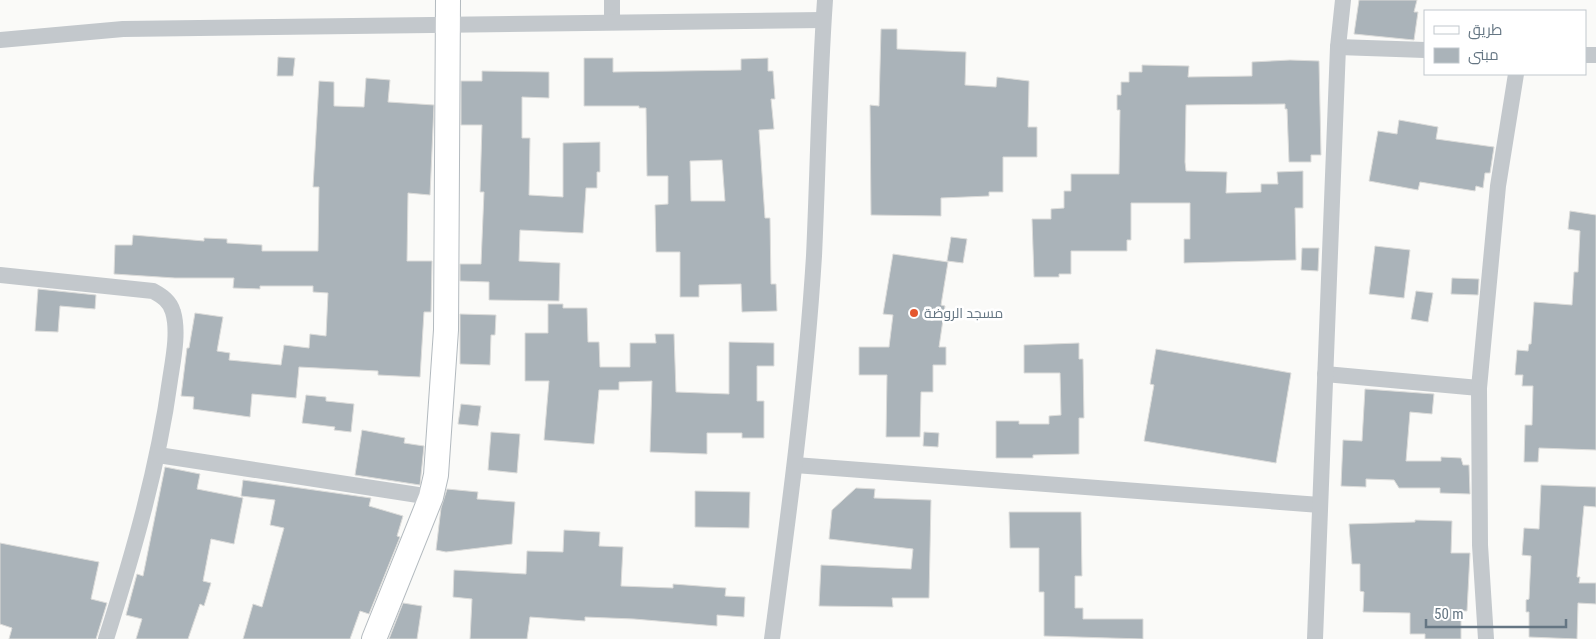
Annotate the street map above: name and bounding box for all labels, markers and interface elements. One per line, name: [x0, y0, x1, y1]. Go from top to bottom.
legend: [1424, 10, 1586, 75]
text: طريق: [1468, 21, 1502, 40]
text: مبنى: [1468, 46, 1499, 65]
place label: مسجد الروضة: [924, 305, 1003, 321]
marker: مسجد الروضة: [908, 307, 920, 319]
scale bar: [1426, 596, 1566, 628]
text: 50 m: [1434, 605, 1464, 623]

